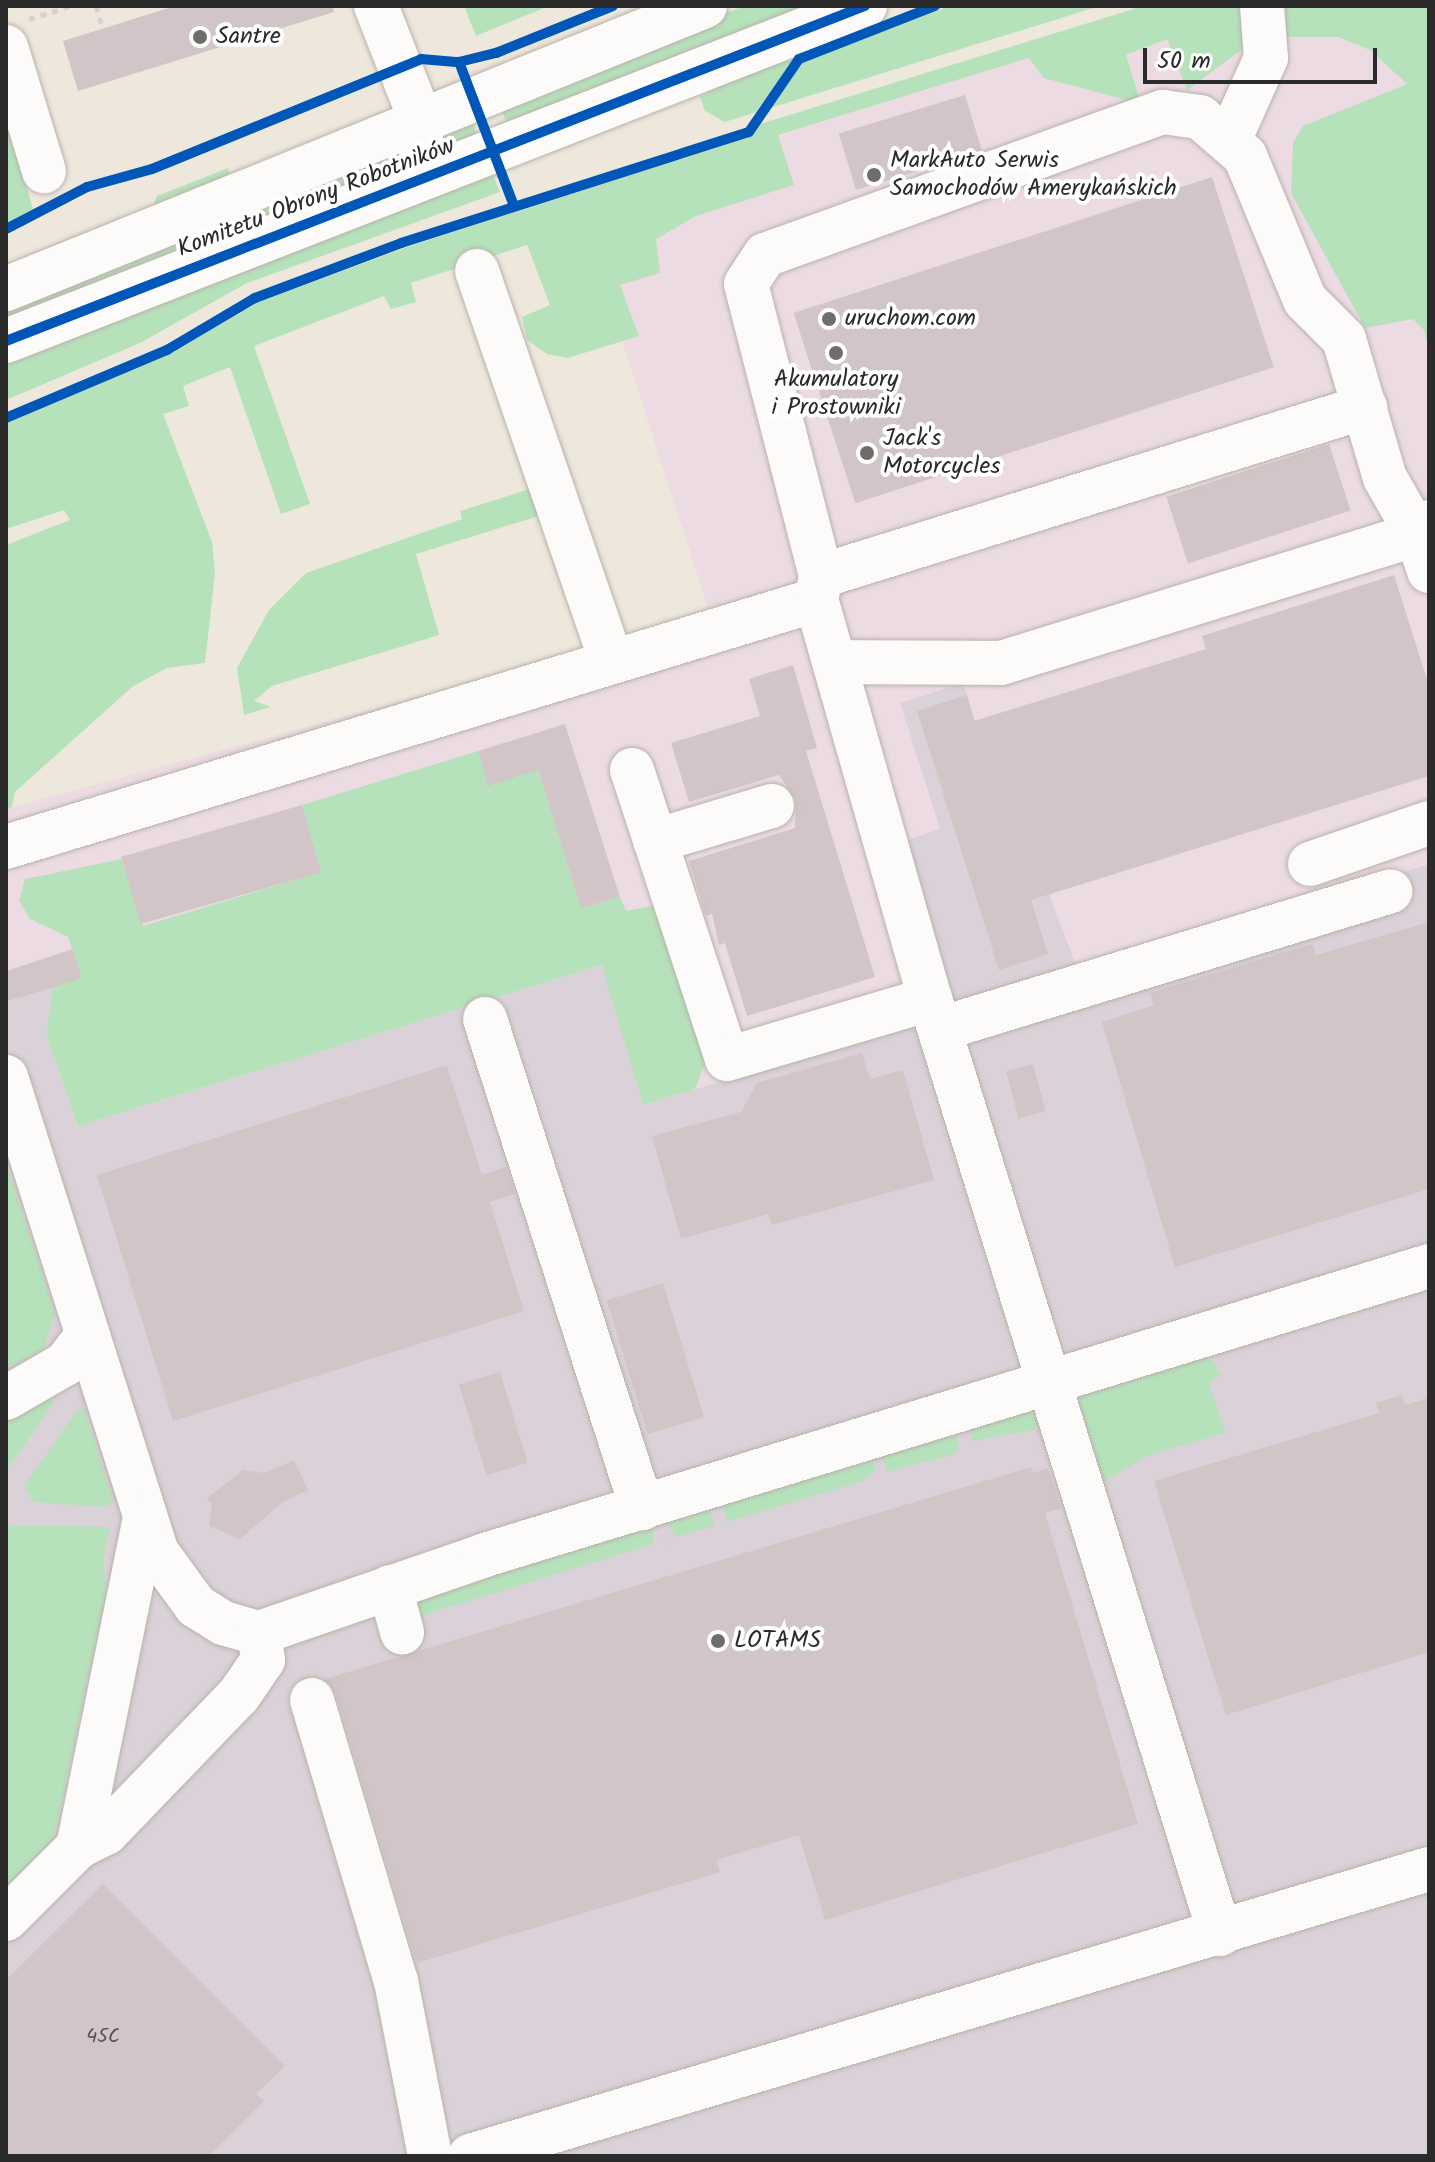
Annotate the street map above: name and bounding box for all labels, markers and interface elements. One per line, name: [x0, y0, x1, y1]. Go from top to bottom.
place label: Santre: [216, 23, 281, 51]
marker: Santre: [191, 28, 209, 46]
scale bar: [1147, 32, 1381, 82]
text: 50 m: [1157, 42, 1211, 81]
street label: Komitetu Obrony Robotników: [173, 132, 459, 264]
place label: MarkAuto Serwis Samochodów Amerykańskich: [890, 147, 1177, 203]
marker: MarkAuto Serwis Samochodów Amerykańskich: [865, 166, 883, 184]
place label: uruchom.com: [845, 305, 976, 333]
marker: uruchom.com: [820, 310, 838, 328]
marker: Akumulatory i Prostowniki: [827, 344, 845, 362]
place label: Akumulatory i Prostowniki: [771, 366, 901, 422]
place label: Jack's Motorcycles: [883, 425, 1000, 481]
marker: Jack's Motorcycles: [858, 444, 876, 462]
place label: LOTAMS: [734, 1627, 821, 1655]
marker: LOTAMS: [709, 1632, 727, 1650]
house number: 45C: [86, 2025, 120, 2049]

